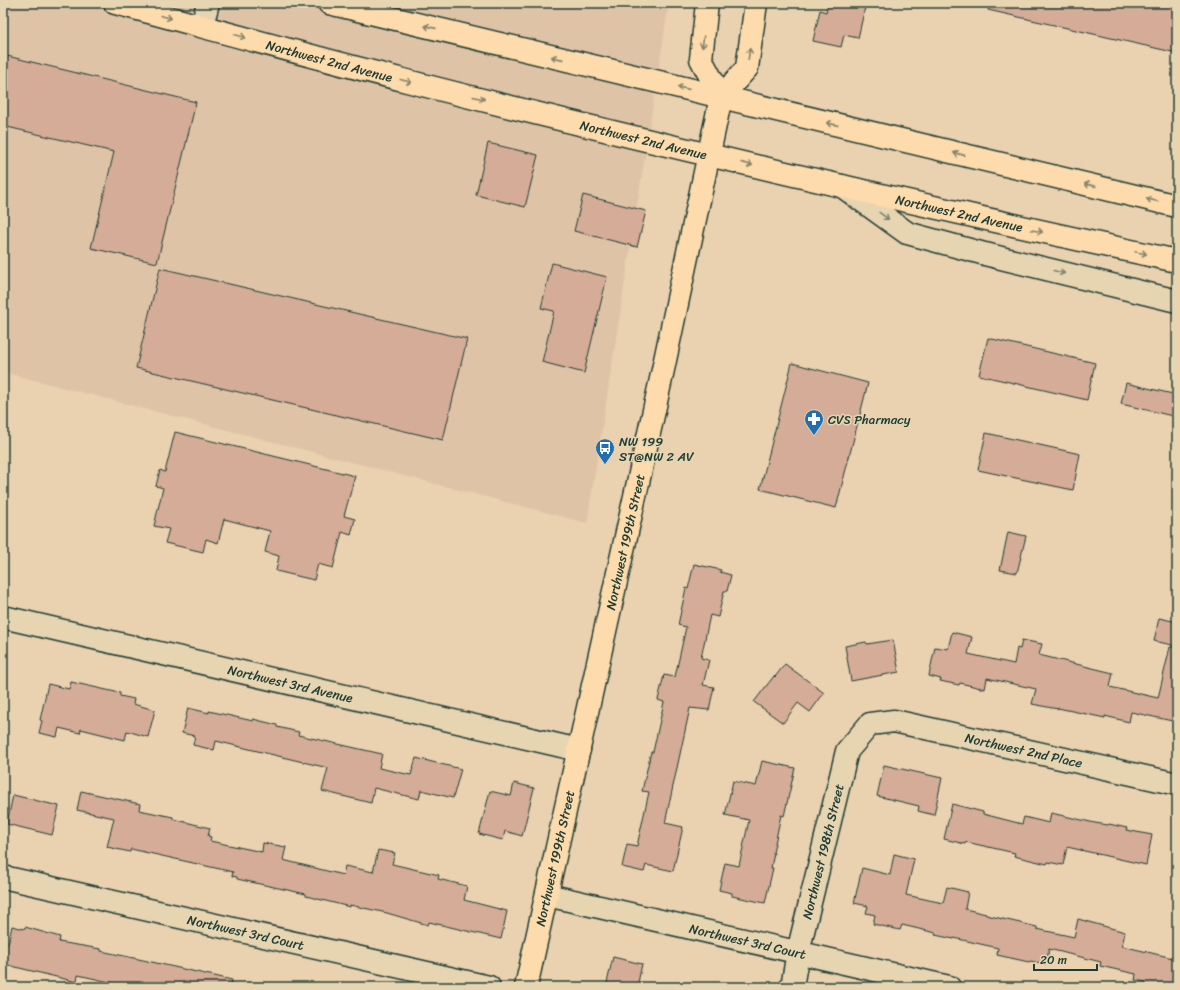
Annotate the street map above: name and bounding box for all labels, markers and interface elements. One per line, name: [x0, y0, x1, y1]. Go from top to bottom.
one-way arrow: [159, 14, 172, 21]
one-way arrow: [424, 23, 437, 31]
one-way arrow: [233, 33, 246, 41]
street label: Northwest 2nd Avenue: [264, 33, 395, 88]
one-way arrow: [699, 35, 707, 48]
one-way arrow: [745, 48, 753, 61]
one-way arrow: [551, 53, 564, 61]
one-way arrow: [400, 77, 413, 85]
one-way arrow: [677, 83, 690, 91]
one-way arrow: [473, 95, 486, 103]
street label: Northwest 2nd Avenue: [578, 113, 710, 166]
one-way arrow: [826, 119, 839, 127]
one-way arrow: [952, 150, 965, 157]
one-way arrow: [740, 161, 753, 169]
one-way arrow: [1084, 181, 1097, 188]
street label: Northwest 2nd Avenue: [893, 187, 1025, 238]
one-way arrow: [1146, 195, 1159, 203]
one-way arrow: [878, 212, 889, 220]
one-way arrow: [1031, 227, 1044, 235]
one-way arrow: [1134, 249, 1147, 257]
one-way arrow: [1053, 269, 1066, 276]
pharmacy icon: CVS Pharmacy: [803, 408, 825, 436]
place label: CVS Pharmacy: [828, 408, 911, 431]
place label: NW 199 ST@NW 2 AV: [619, 430, 695, 468]
bus stop icon: NW 199 ST@NW 2 AV: [594, 437, 616, 465]
street label: Northwest 199th Street: [599, 471, 651, 612]
street label: Northwest 3rd Avenue: [225, 658, 355, 709]
street label: Northwest 2nd Place: [963, 726, 1085, 774]
street label: Northwest 198th Street: [795, 781, 850, 922]
street label: Northwest 199th Street: [528, 787, 581, 928]
street label: Northwest 3rd Court: [185, 908, 307, 956]
street label: Northwest 3rd Court: [687, 916, 809, 966]
scale bar: [1034, 946, 1097, 972]
text: 20 m: [1040, 949, 1067, 971]

